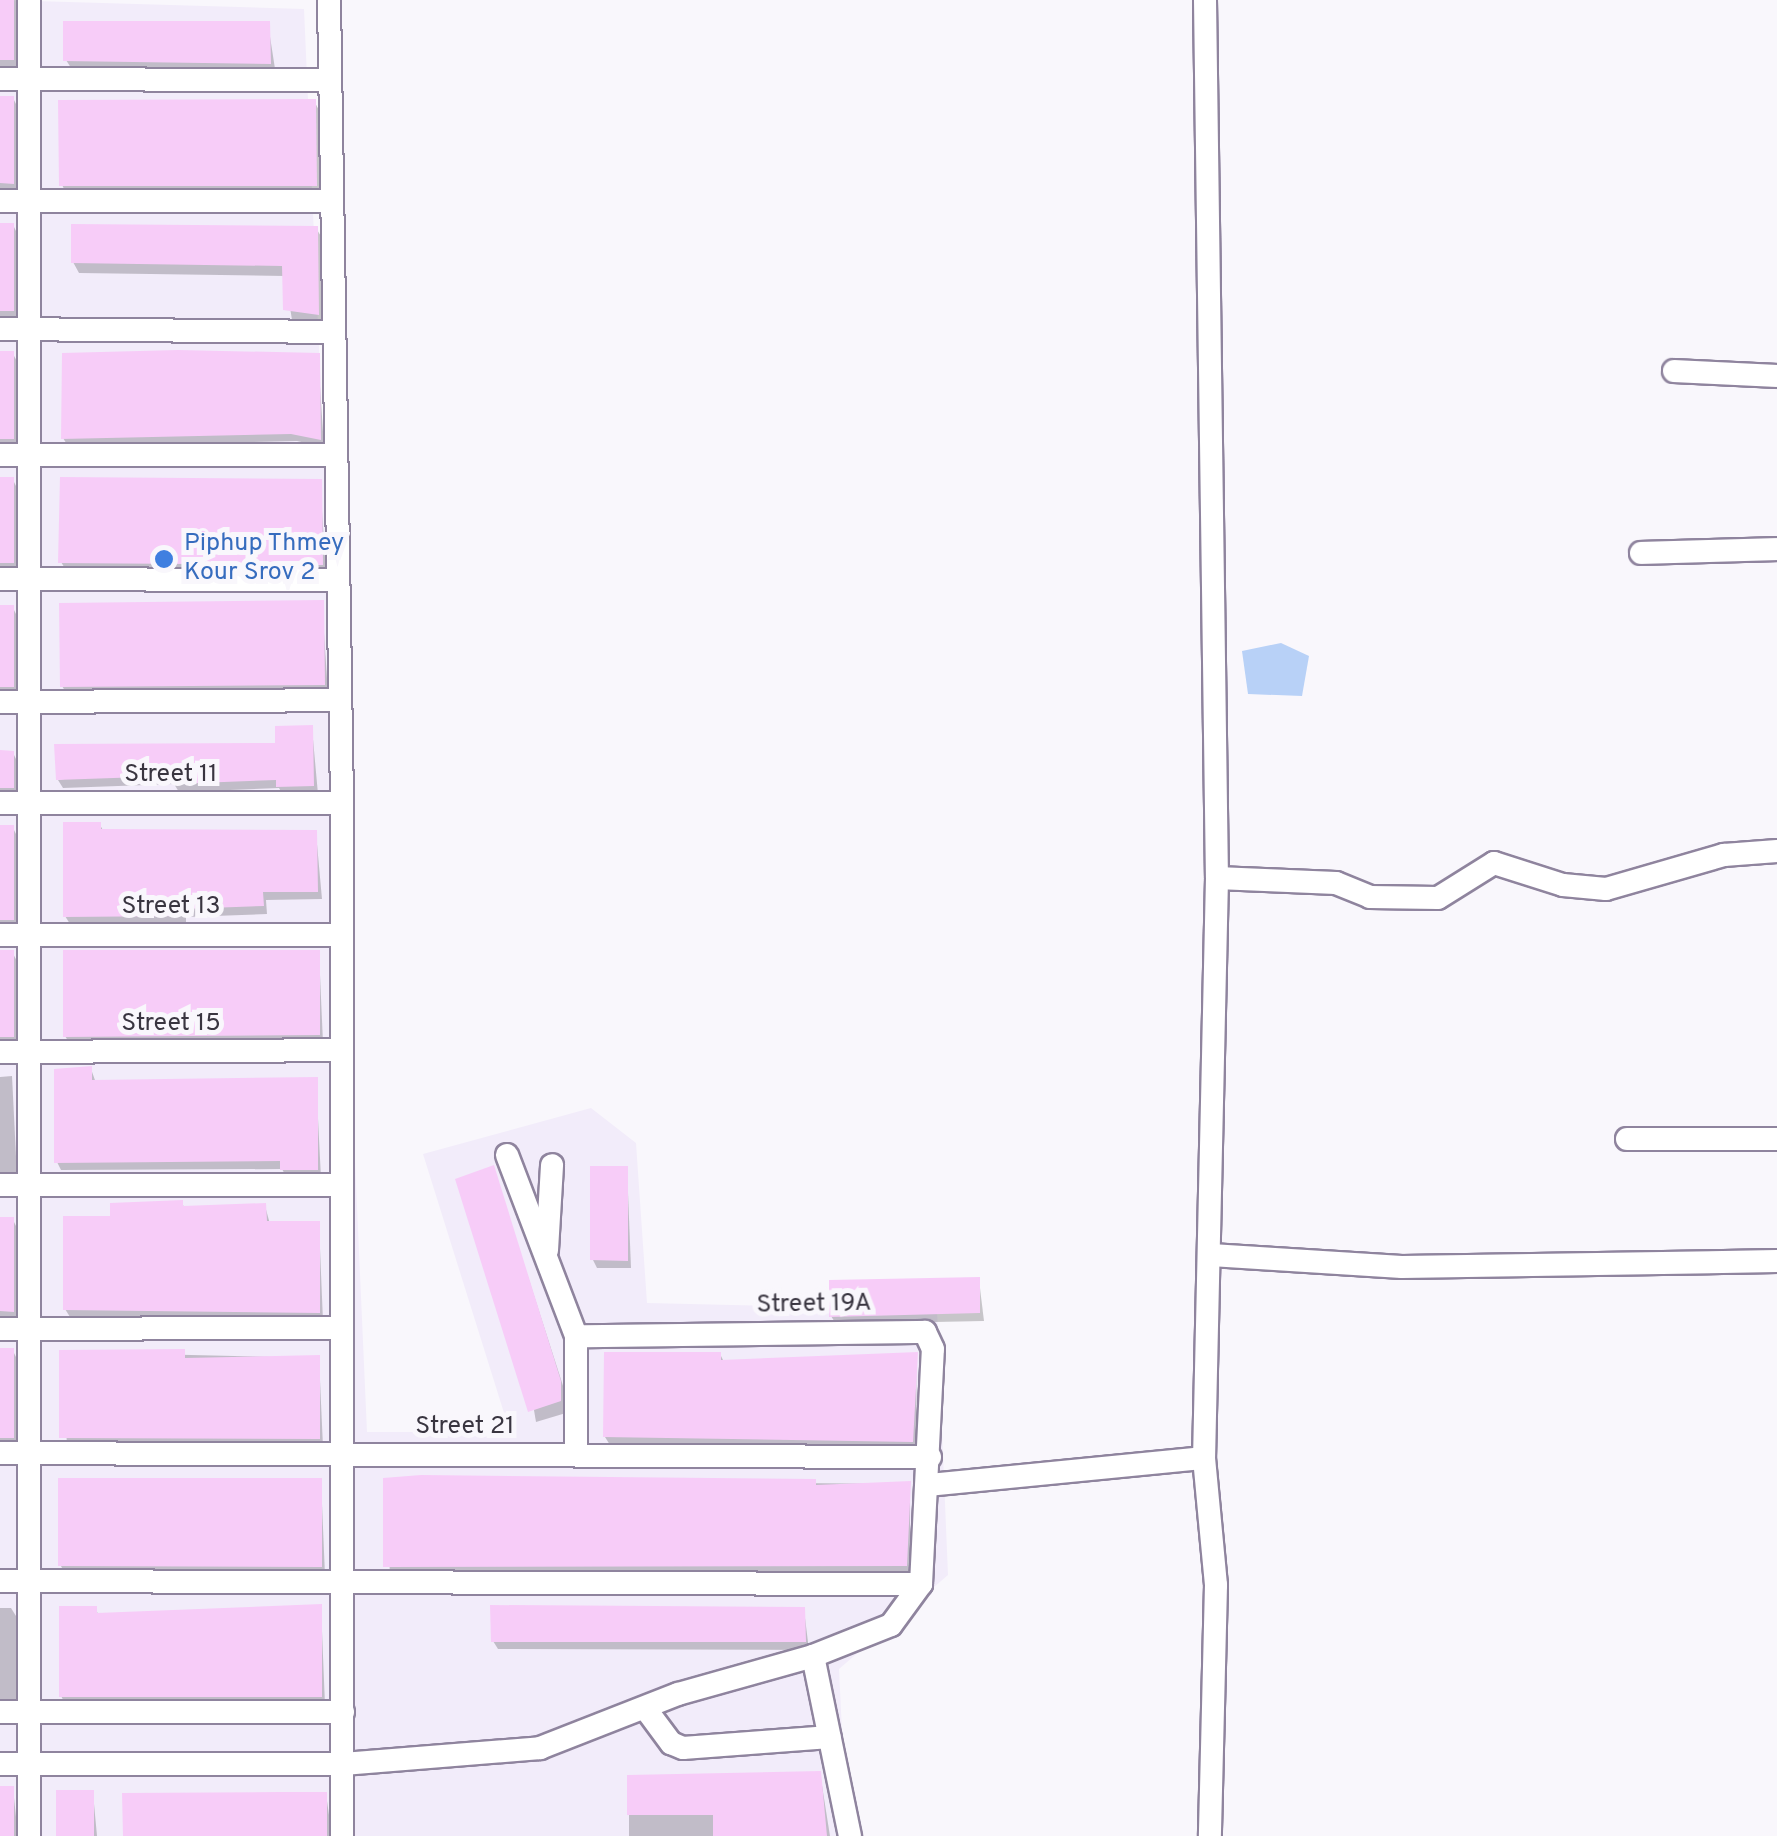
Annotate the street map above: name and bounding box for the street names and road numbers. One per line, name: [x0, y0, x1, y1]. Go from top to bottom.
street label: Street 11: [124, 760, 218, 790]
street label: Street 13: [121, 892, 221, 922]
street label: Street 15: [121, 1009, 221, 1039]
street label: Street 19A: [756, 1289, 872, 1321]
street label: Street 21: [415, 1412, 515, 1442]

